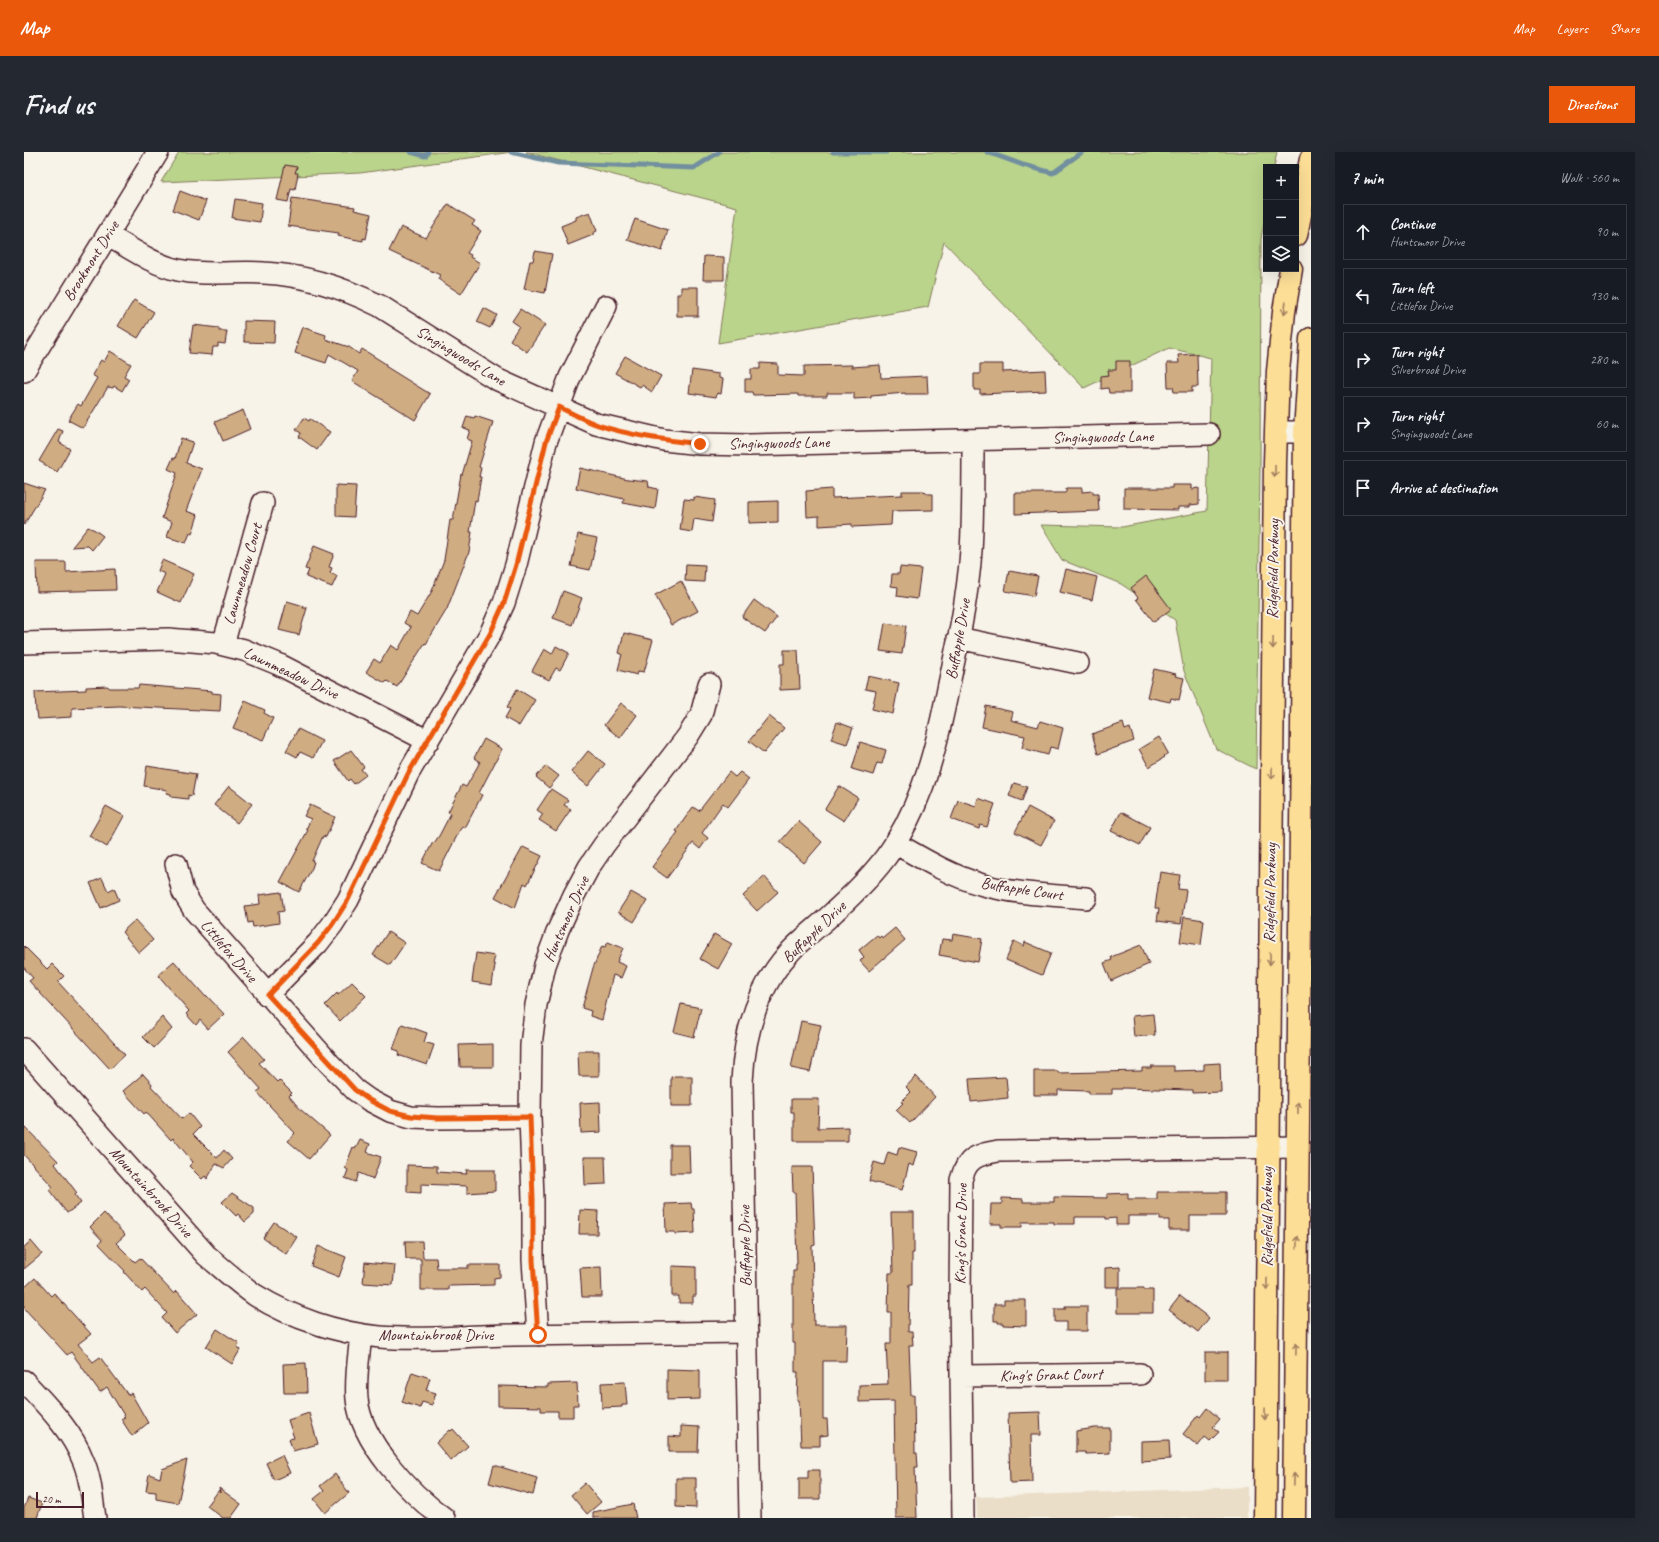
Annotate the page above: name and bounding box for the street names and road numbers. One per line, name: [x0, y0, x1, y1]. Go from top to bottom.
street label: Brookmont Drive: [58, 216, 125, 305]
street label: Singingwoods Lane: [413, 322, 511, 391]
street label: Singingwoods Lane: [1053, 426, 1155, 448]
street label: Singingwoods Lane: [729, 432, 831, 454]
street label: Ridgefield Parkway: [1262, 517, 1284, 619]
street label: Lawnmeadow Court: [219, 520, 267, 627]
street label: Buffapple Drive: [941, 595, 975, 681]
street label: Lawnmeadow Drive: [240, 642, 343, 704]
street label: Ridgefield Parkway: [1259, 841, 1281, 943]
street label: Huntsmoor Drive: [538, 872, 594, 965]
street label: Buffapple Court: [980, 873, 1066, 906]
street label: Buffapple Drive: [778, 895, 851, 967]
street label: Littlefox Drive: [196, 915, 263, 988]
street label: Mountainbrook Drive: [105, 1143, 198, 1243]
street label: Ridgefield Parkway: [1257, 1166, 1277, 1267]
street label: King's Grant Drive: [950, 1182, 972, 1284]
street label: Buffapple Drive: [734, 1203, 756, 1287]
street label: Mountainbrook Drive: [379, 1325, 495, 1345]
street label: King's Grant Court: [1000, 1364, 1105, 1386]

